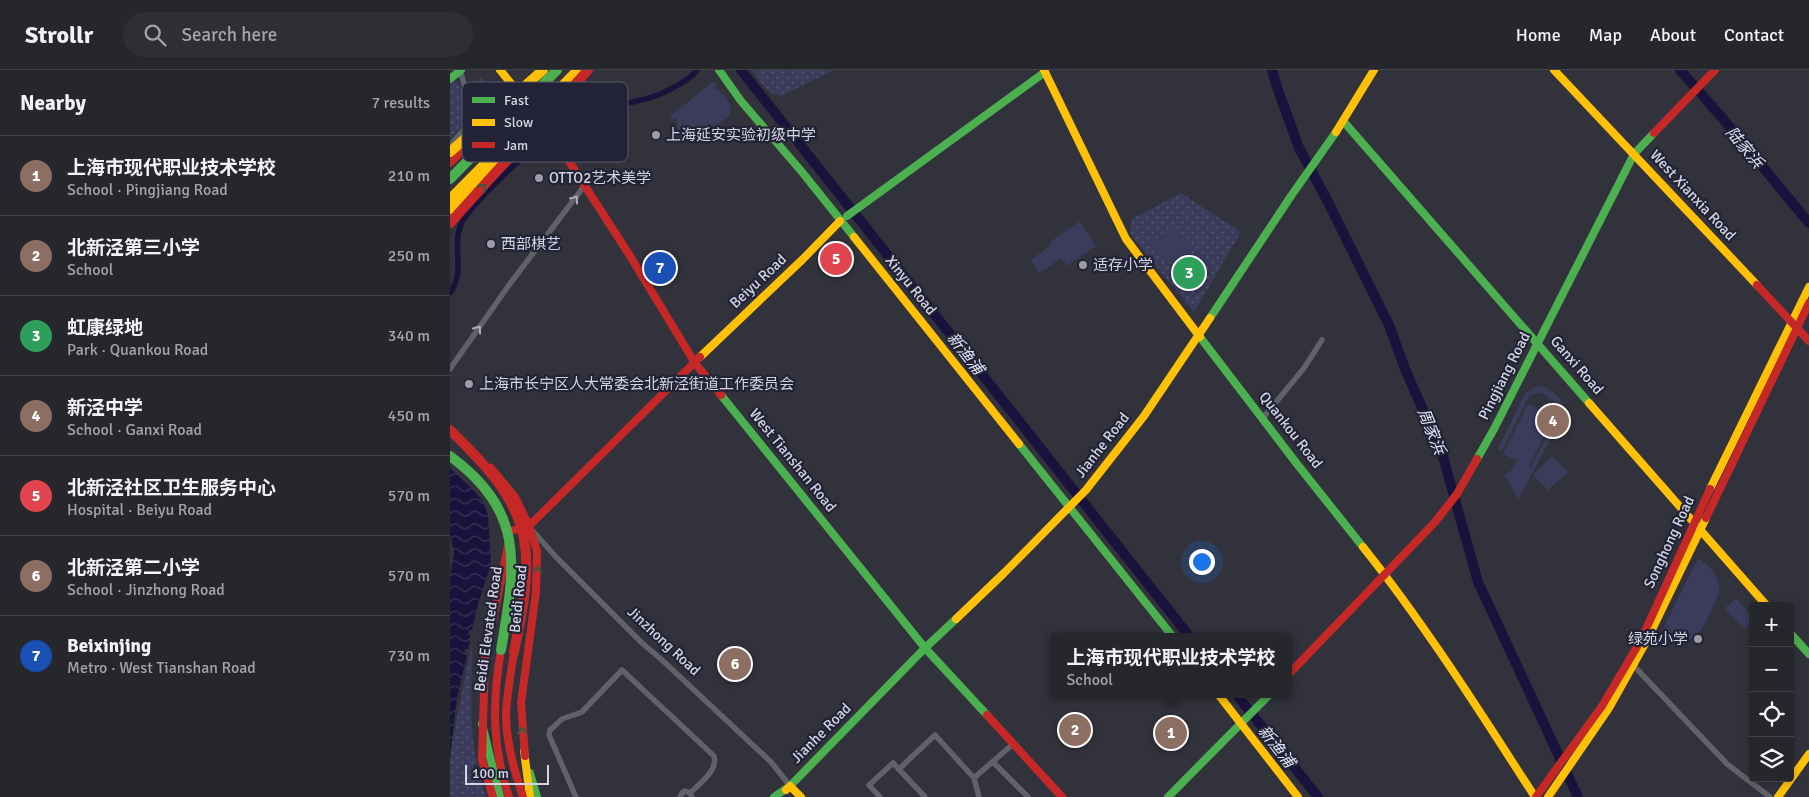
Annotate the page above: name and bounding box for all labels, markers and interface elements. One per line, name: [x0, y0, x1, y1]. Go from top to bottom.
search box: [123, 12, 473, 57]
text: Strollr: [25, 20, 93, 50]
icon: search: [141, 21, 169, 49]
text: Search here: [181, 23, 277, 47]
text: Home: [1516, 24, 1561, 46]
text: Map: [1589, 24, 1622, 46]
text: About: [1650, 24, 1696, 46]
text: Contact: [1724, 24, 1784, 46]
legend: [462, 82, 628, 162]
text: Nearby: [20, 90, 86, 116]
text: Fast: [504, 92, 529, 109]
text: 7 results: [371, 93, 430, 113]
text: Slow: [504, 114, 533, 131]
water label: 陆家浜: [1721, 123, 1769, 174]
place label: 上海延安实验初级中学: [666, 126, 816, 144]
marker: 上海延安实验初级中学: [650, 129, 662, 141]
text: Jam: [504, 137, 528, 154]
street label: West Xianxia Road: [1646, 146, 1740, 244]
text: 上海市现代职业技术学校: [67, 156, 276, 180]
text: 1: [32, 166, 40, 186]
text: 210 m: [388, 166, 430, 186]
place label: OTTO2艺术美学: [549, 169, 651, 187]
marker: OTTO2艺术美学: [533, 172, 545, 184]
text: School · Pingjiang Road: [67, 180, 228, 200]
one-way arrow: [477, 184, 486, 193]
one-way arrow: [569, 195, 578, 205]
place label: 西部棋艺: [501, 235, 561, 253]
text: 北新泾第三小学: [67, 236, 200, 260]
marker: 西部棋艺: [485, 238, 497, 250]
pin: 5: [820, 240, 852, 278]
text: 2: [32, 246, 40, 266]
text: 250 m: [388, 246, 430, 266]
pin: 7: [644, 249, 676, 287]
street label: Beiyu Road: [726, 250, 790, 312]
street label: Xinyu Road: [882, 252, 940, 318]
pin: 3: [1173, 254, 1205, 292]
place label: 适存小学: [1093, 256, 1153, 274]
marker: 适存小学: [1077, 259, 1089, 271]
text: School: [67, 260, 113, 280]
text: 虹康绿地: [67, 316, 143, 340]
one-way arrow: [472, 325, 481, 335]
text: 3: [32, 326, 40, 346]
text: 340 m: [388, 326, 430, 346]
water label: 新渔浦: [943, 329, 990, 381]
street label: Pingjiang Road: [1474, 329, 1534, 423]
street label: Ganxi Road: [1547, 332, 1607, 398]
text: Park · Quankou Road: [67, 340, 208, 360]
place label: 上海市长宁区人大常委会北新泾街道工作委员会: [479, 375, 794, 393]
marker: 上海市长宁区人大常委会北新泾街道工作委员会: [463, 378, 475, 390]
street label: Quankou Road: [1255, 388, 1327, 472]
text: 新泾中学: [67, 396, 143, 420]
pin: 4: [1537, 402, 1569, 440]
street label: West Tianshan Road: [746, 405, 840, 515]
water label: 周家浜: [1413, 405, 1450, 459]
text: 4: [32, 406, 40, 426]
text: 450 m: [388, 406, 430, 426]
street label: Jianhe Road: [1071, 409, 1133, 481]
text: School · Ganxi Road: [67, 420, 202, 440]
text: 北新泾社区卫生服务中心: [67, 476, 276, 500]
text: 5: [32, 486, 40, 506]
text: 570 m: [388, 486, 430, 506]
street label: Songhong Road: [1640, 493, 1698, 591]
text: Hospital · Beiyu Road: [67, 500, 212, 520]
your location: [1189, 549, 1215, 575]
text: 北新泾第二小学: [67, 556, 200, 580]
street label: Beidi Road: [505, 564, 531, 634]
street label: Beidi Elevated Road: [470, 565, 506, 693]
one-way arrow: [532, 565, 542, 573]
text: 6: [32, 566, 40, 586]
text: 570 m: [388, 566, 430, 586]
text: School · Jinzhong Road: [67, 580, 225, 600]
map controls: [1749, 602, 1794, 782]
button: +: [1749, 602, 1794, 647]
street label: Jinzhong Road: [624, 603, 704, 679]
place label: 绿苑小学: [1628, 630, 1688, 648]
popup: [1050, 633, 1292, 698]
marker: 绿苑小学: [1692, 633, 1704, 645]
text: Beixinjing: [67, 634, 151, 658]
pin: 6: [719, 645, 751, 683]
text: 7: [32, 646, 40, 666]
text: 730 m: [388, 646, 430, 666]
text: 上海市现代职业技术学校: [1066, 646, 1276, 670]
button: −: [1749, 647, 1794, 692]
text: Metro · West Tianshan Road: [67, 658, 256, 678]
text: School: [1066, 670, 1113, 690]
button: locate: [1749, 692, 1794, 737]
street label: Jianhe Road: [787, 699, 855, 767]
pin: 2: [1059, 711, 1091, 749]
pin: 1: [1155, 714, 1187, 752]
water label: 新渔浦: [1254, 722, 1301, 774]
one-way arrow: [517, 727, 528, 735]
button: layers: [1749, 737, 1794, 782]
scale bar: [465, 762, 549, 785]
text: 100 m: [472, 765, 509, 782]

